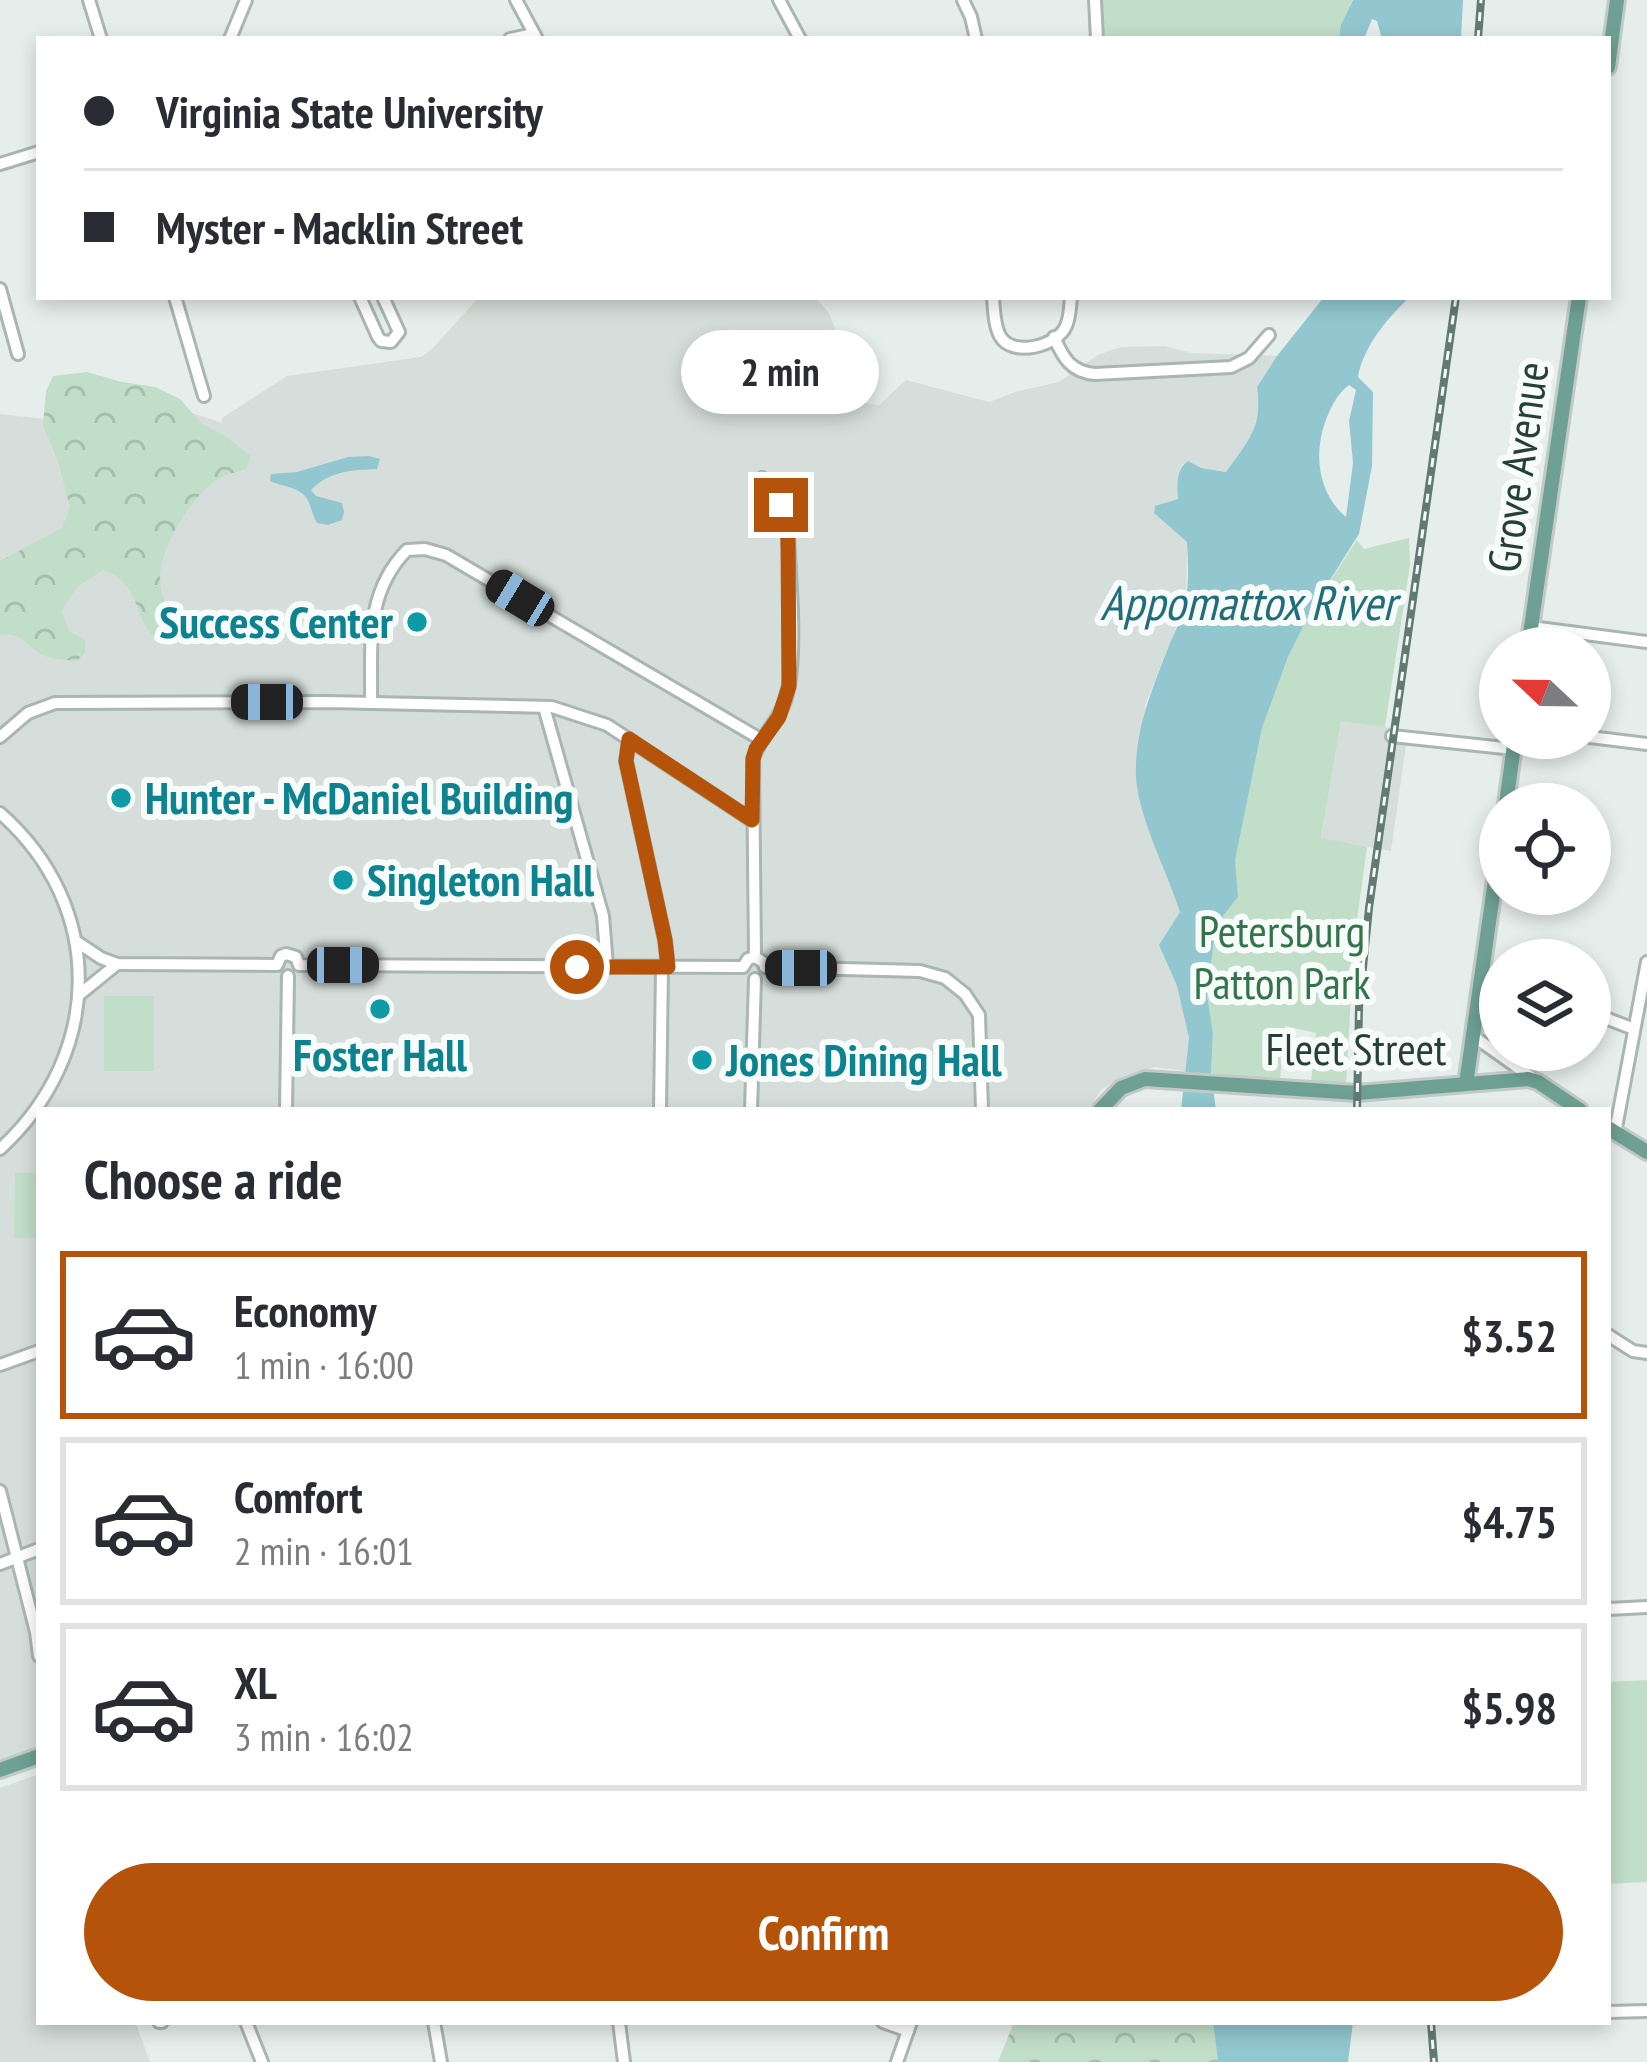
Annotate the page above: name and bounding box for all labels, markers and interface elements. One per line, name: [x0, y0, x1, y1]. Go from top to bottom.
text: Virginia State University: [156, 82, 543, 140]
text: Myster - Macklin Street: [156, 198, 523, 256]
callout: 2 min: [682, 331, 880, 415]
text: 2 min: [741, 346, 819, 397]
street label: Grove Avenue: [1474, 358, 1560, 576]
route end: [754, 478, 808, 532]
car: [480, 564, 560, 632]
water label: Appomattox River: [1100, 571, 1402, 633]
place label: Success Center: [159, 592, 394, 650]
marker: Success Center: [404, 609, 430, 635]
north arrow: [1479, 627, 1611, 759]
map controls: [1479, 627, 1611, 1071]
car: [231, 684, 303, 720]
place label: Hunter - McDaniel Building: [145, 768, 573, 826]
button: locate: [1479, 783, 1611, 915]
marker: Hunter - McDaniel Building: [108, 785, 134, 811]
place label: Singleton Hall: [367, 850, 595, 908]
marker: Singleton Hall: [330, 867, 356, 893]
park label: Petersburg Patton Park: [1193, 901, 1371, 1011]
button: layers: [1479, 939, 1611, 1071]
route start: [550, 940, 604, 994]
car: [307, 947, 379, 983]
car: [765, 950, 837, 986]
marker: Foster Hall: [367, 996, 393, 1022]
street label: Fleet Street: [1266, 1019, 1447, 1077]
place label: Foster Hall: [293, 1025, 468, 1083]
place label: Jones Dining Hall: [725, 1030, 1003, 1088]
marker: Jones Dining Hall: [689, 1047, 715, 1073]
text: Choose a ride: [84, 1144, 343, 1214]
icon: car: [90, 1281, 198, 1389]
text: Economy: [234, 1281, 377, 1339]
text: $3.52: [1461, 1306, 1557, 1364]
text: 1 min · 16:00: [234, 1339, 414, 1390]
icon: car: [90, 1467, 198, 1575]
text: Comfort: [234, 1467, 363, 1525]
text: $4.75: [1461, 1492, 1557, 1550]
text: 2 min · 16:01: [234, 1525, 414, 1576]
icon: car: [90, 1653, 198, 1761]
text: XL: [234, 1653, 277, 1711]
text: $5.98: [1461, 1678, 1557, 1736]
text: 3 min · 16:02: [234, 1711, 414, 1762]
button: Confirm: [84, 1863, 1563, 2001]

